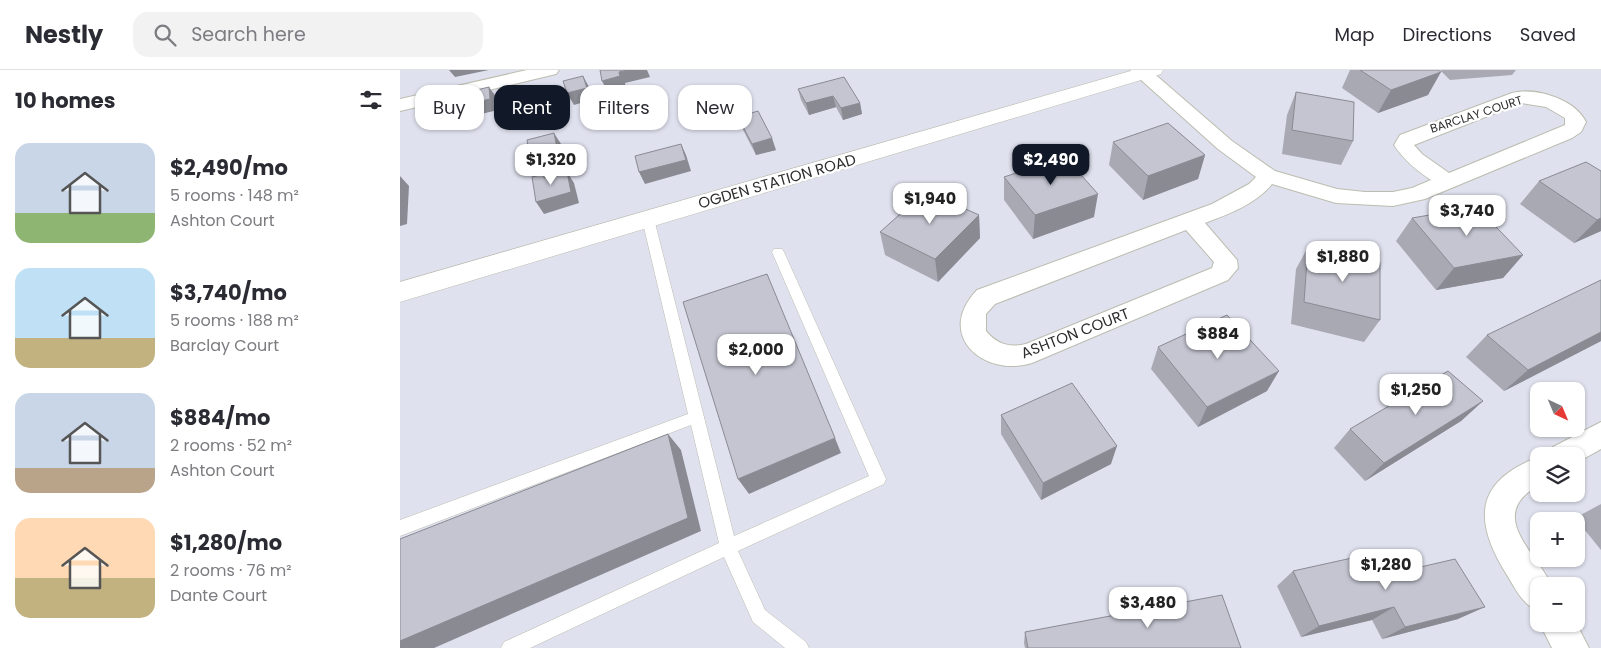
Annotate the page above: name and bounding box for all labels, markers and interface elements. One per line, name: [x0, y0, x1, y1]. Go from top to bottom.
search box: [133, 12, 483, 57]
text: Nestly: [25, 18, 103, 51]
icon: search: [151, 21, 179, 49]
text: Search here: [191, 21, 306, 48]
text: Map: [1335, 22, 1374, 47]
text: Directions: [1402, 22, 1492, 47]
text: Saved: [1520, 22, 1576, 47]
chip: Buy: [415, 85, 484, 130]
chip: Rent: [494, 85, 570, 130]
chip: Filters: [580, 85, 668, 130]
chip: New: [678, 85, 752, 130]
text: 10 homes: [15, 86, 115, 115]
icon: filters: [357, 86, 385, 114]
street label: BARCLAY COURT: [1428, 91, 1525, 137]
pin: $1,320: [510, 144, 592, 186]
pin: $2,490: [1010, 144, 1092, 186]
text: $1,320: [526, 148, 576, 171]
street label: OGDEN STATION ROAD: [696, 148, 858, 214]
text: $2,490: [1023, 148, 1079, 171]
text: $2,490/mo: [170, 153, 288, 182]
icon: home: [55, 163, 115, 223]
pin: $1,940: [889, 182, 971, 225]
text: 5 rooms · 148 m²: [170, 184, 299, 207]
text: $1,940: [904, 187, 956, 210]
pin: $3,740: [1426, 194, 1508, 237]
text: $3,740: [1440, 199, 1494, 222]
text: Ashton Court: [170, 209, 275, 232]
pin: $1,880: [1302, 240, 1384, 283]
text: $1,880: [1317, 245, 1369, 268]
text: $3,740/mo: [170, 278, 287, 307]
icon: home: [55, 288, 115, 348]
street label: ASHTON COURT: [1018, 303, 1132, 363]
text: 5 rooms · 188 m²: [170, 309, 299, 332]
pin: $884: [1188, 318, 1248, 360]
text: $884: [1197, 322, 1239, 345]
text: Barclay Court: [170, 334, 279, 357]
pin: $2,000: [715, 334, 797, 376]
text: $2,000: [728, 338, 784, 361]
pin: $1,250: [1375, 374, 1457, 416]
text: $1,250: [1390, 378, 1442, 401]
north arrow: [1530, 382, 1585, 438]
map controls: [1530, 382, 1585, 632]
text: $884/mo: [170, 403, 270, 432]
icon: home: [55, 413, 115, 473]
text: 2 rooms · 52 m²: [170, 434, 292, 457]
button: layers: [1530, 447, 1585, 502]
text: Ashton Court: [170, 459, 275, 482]
button: +: [1530, 512, 1585, 567]
text: $1,280/mo: [170, 528, 282, 557]
icon: home: [55, 538, 115, 598]
pin: $1,280: [1345, 548, 1427, 591]
text: $1,280: [1360, 553, 1412, 576]
text: 2 rooms · 76 m²: [170, 559, 292, 582]
button: −: [1530, 577, 1585, 632]
text: Dante Court: [170, 584, 267, 607]
pin: $3,480: [1107, 586, 1189, 629]
text: $3,480: [1120, 591, 1176, 614]

